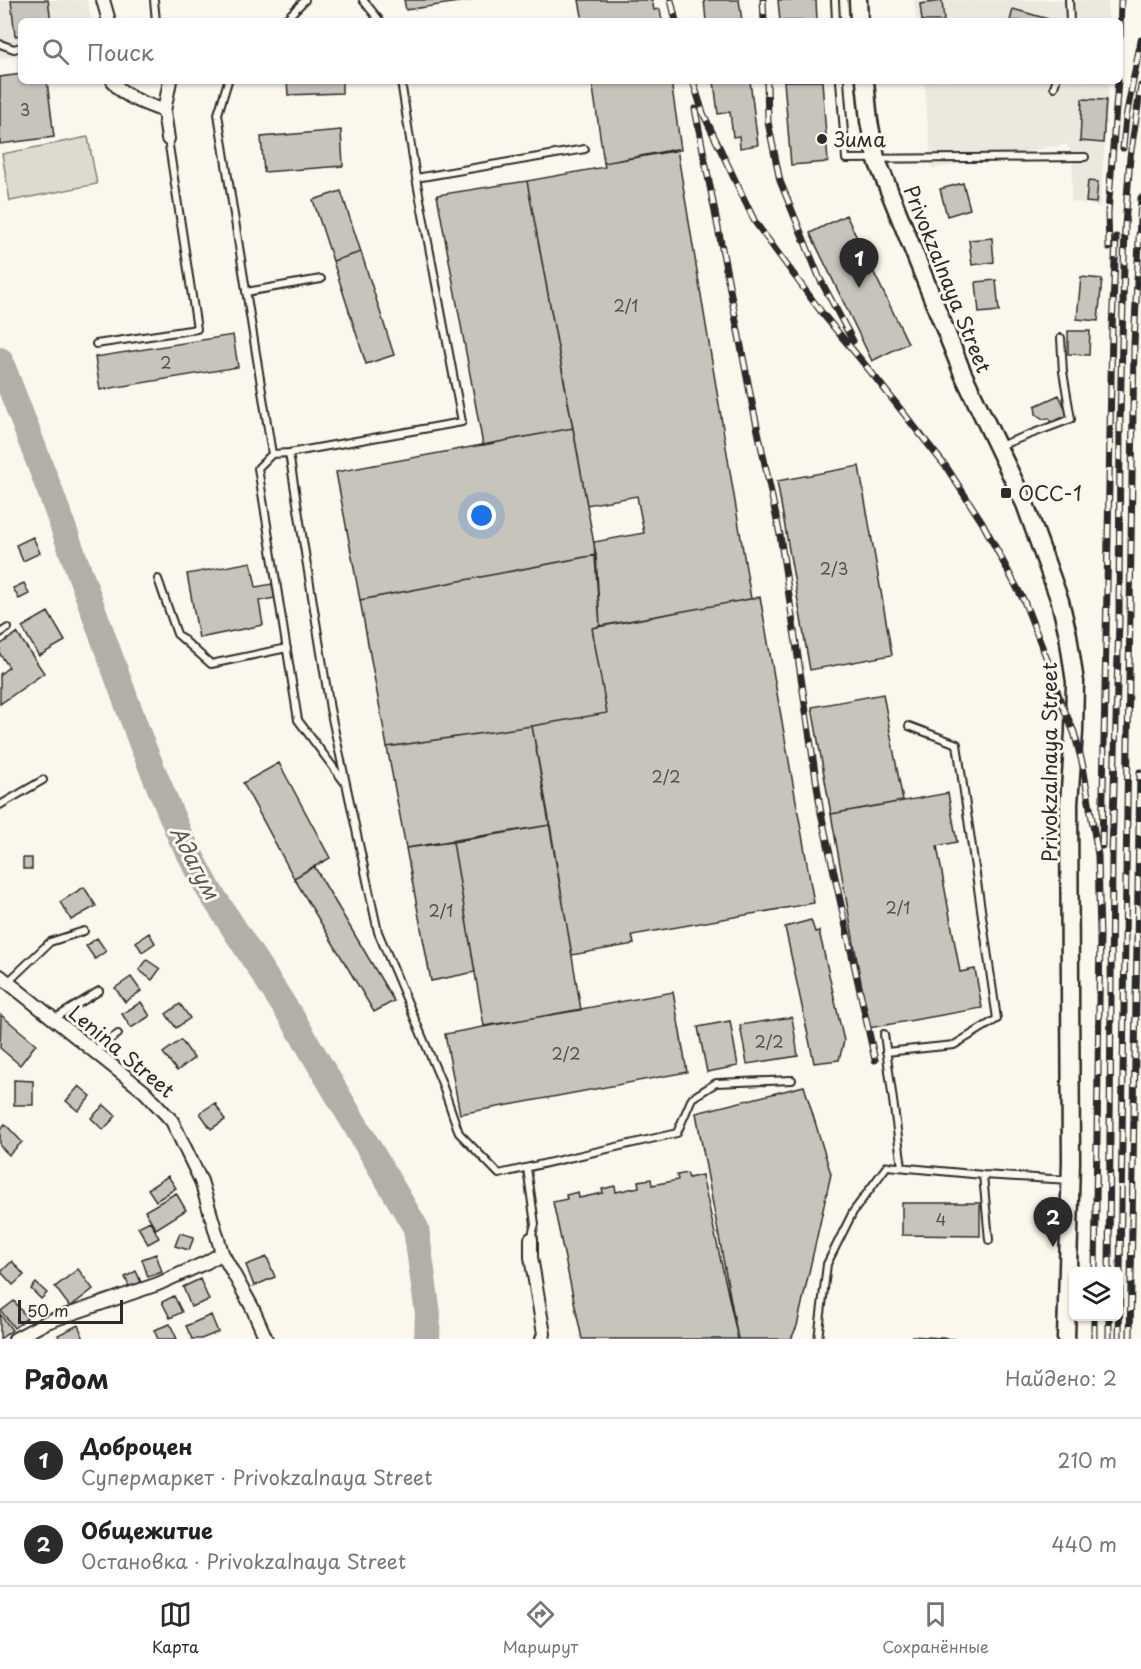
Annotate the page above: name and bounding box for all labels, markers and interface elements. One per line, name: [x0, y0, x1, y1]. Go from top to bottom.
search box: [18, 18, 1123, 84]
icon: search: [39, 35, 72, 68]
text: Поиск: [87, 35, 154, 68]
house number: 3: [20, 97, 30, 121]
place label: Зима: [834, 124, 886, 154]
marker: Зима: [815, 132, 829, 146]
street label: Privokzalnaya Street: [897, 181, 999, 377]
pin: 1: [840, 238, 878, 288]
house number: 2/1: [613, 293, 639, 317]
house number: 2: [160, 350, 172, 374]
place label: ОСС-1: [1018, 478, 1082, 508]
marker: ОСС-1: [999, 486, 1013, 500]
your location: [467, 501, 496, 530]
house number: 2/3: [820, 556, 848, 580]
street label: Privokzalnaya Street: [1034, 662, 1064, 862]
house number: 2/2: [651, 764, 681, 788]
water label: Адагум: [163, 820, 229, 905]
house number: 2/1: [885, 895, 911, 919]
house number: 2/1: [428, 898, 454, 922]
street label: Lenina Street: [62, 998, 182, 1104]
house number: 2/2: [754, 1029, 784, 1053]
house number: 2/2: [551, 1041, 581, 1065]
pin: 2: [1034, 1198, 1072, 1247]
house number: 4: [936, 1207, 946, 1231]
map controls: [1069, 1267, 1123, 1321]
button: layers: [1069, 1267, 1123, 1321]
scale bar: [18, 1297, 123, 1324]
text: 50 m: [27, 1298, 68, 1322]
text: Рядом: [24, 1359, 109, 1398]
text: Найдено: 2: [1005, 1363, 1117, 1393]
text: Доброцен: [81, 1429, 193, 1462]
text: 1: [39, 1445, 48, 1475]
text: 210 m: [1058, 1445, 1117, 1475]
text: Супермаркет · Privokzalnaya Street: [81, 1462, 433, 1492]
text: Общежитие: [81, 1513, 213, 1546]
text: 2: [36, 1529, 51, 1559]
text: 440 m: [1052, 1529, 1117, 1559]
text: Остановка · Privokzalnaya Street: [81, 1546, 406, 1576]
tab: Карта: [152, 1598, 199, 1658]
tab: Маршрут: [503, 1598, 578, 1658]
tab: Сохранённые: [882, 1598, 989, 1658]

